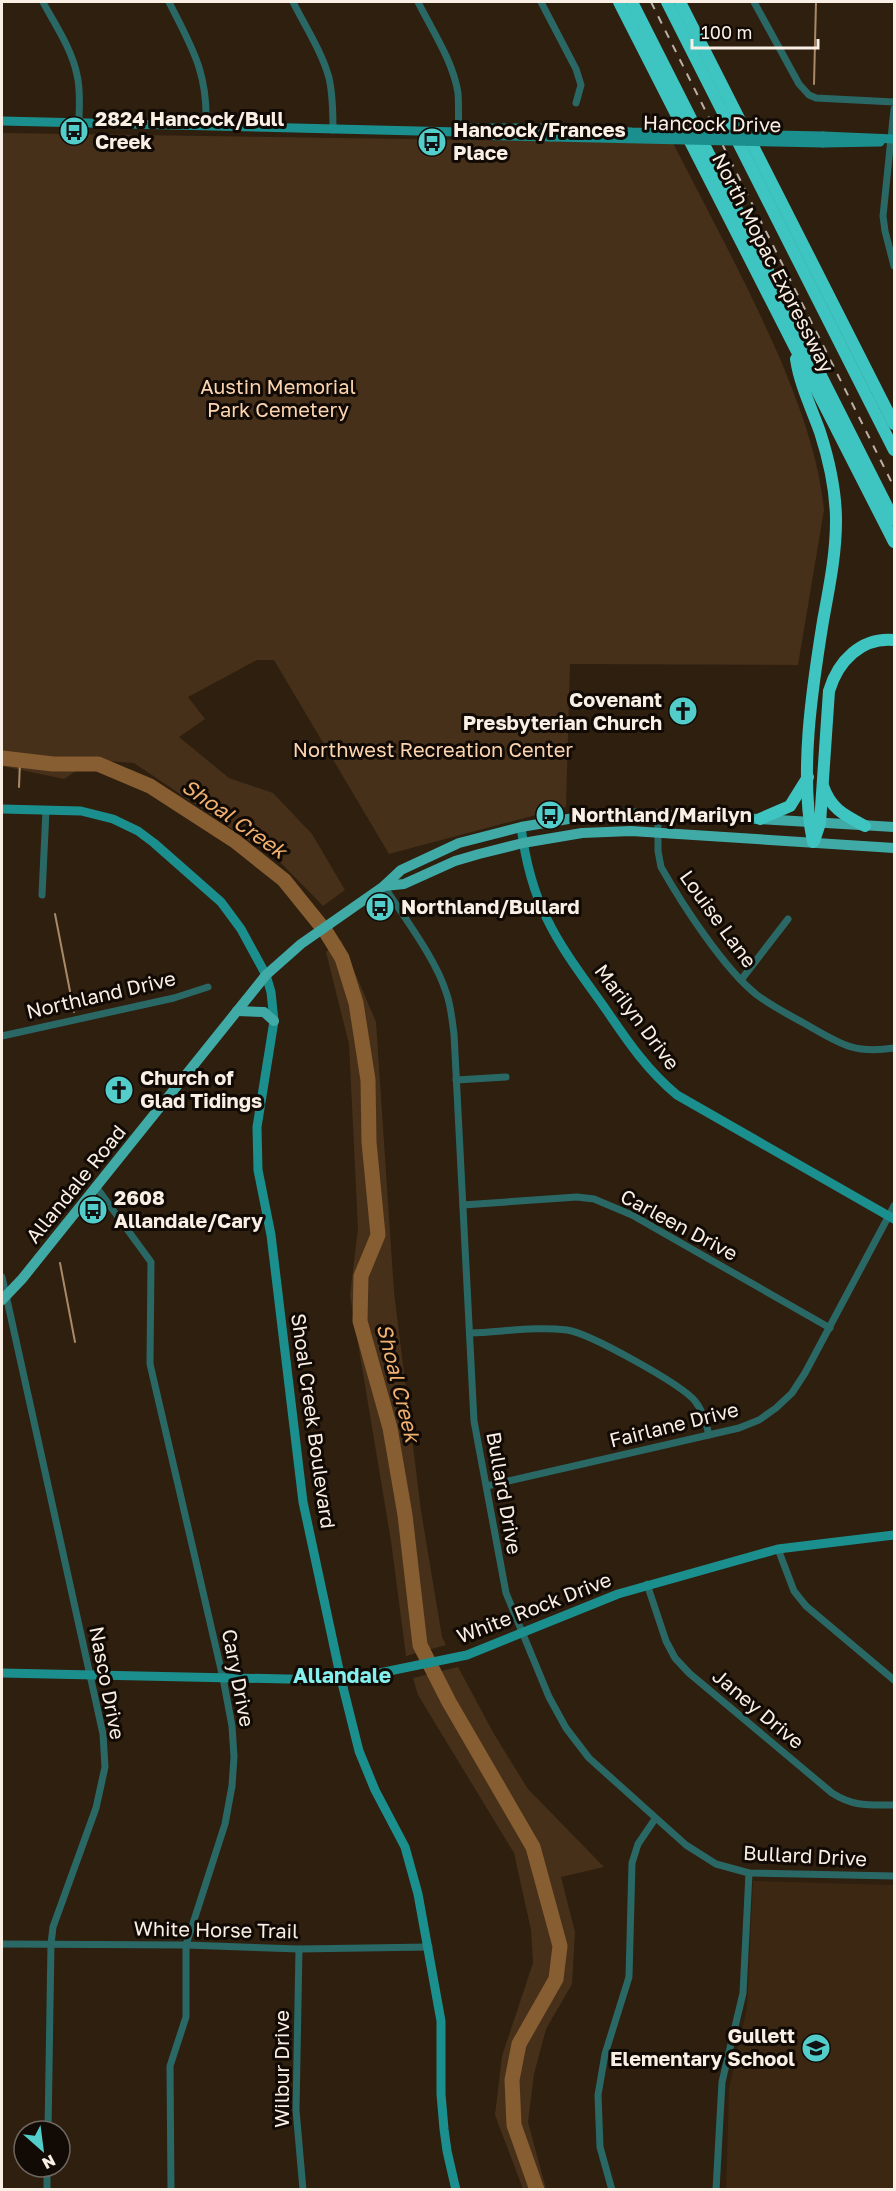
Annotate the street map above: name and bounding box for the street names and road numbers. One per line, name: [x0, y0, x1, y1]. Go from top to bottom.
street label: Hancock Drive: [643, 110, 781, 136]
street label: North Mopac Expressway: [708, 149, 840, 376]
street label: Louise Lane: [675, 865, 762, 972]
street label: Marilyn Drive: [590, 959, 685, 1074]
street label: Northland Drive: [24, 965, 178, 1023]
street label: Allandale Road: [20, 1120, 130, 1247]
street label: Carleen Drive: [617, 1183, 742, 1265]
street label: Shoal Creek Boulevard: [287, 1312, 341, 1530]
street label: Fairlane Drive: [607, 1396, 741, 1452]
street label: Bullard Drive: [482, 1430, 528, 1556]
street label: White Rock Drive: [453, 1567, 614, 1648]
street label: Nasco Drive: [85, 1624, 131, 1741]
street label: Cary Drive: [218, 1627, 260, 1729]
street label: Janey Drive: [708, 1663, 809, 1753]
street label: Bullard Drive: [742, 1840, 868, 1870]
street label: White Horse Trail: [133, 1916, 299, 1942]
street label: Wilbur Drive: [269, 2010, 293, 2128]

